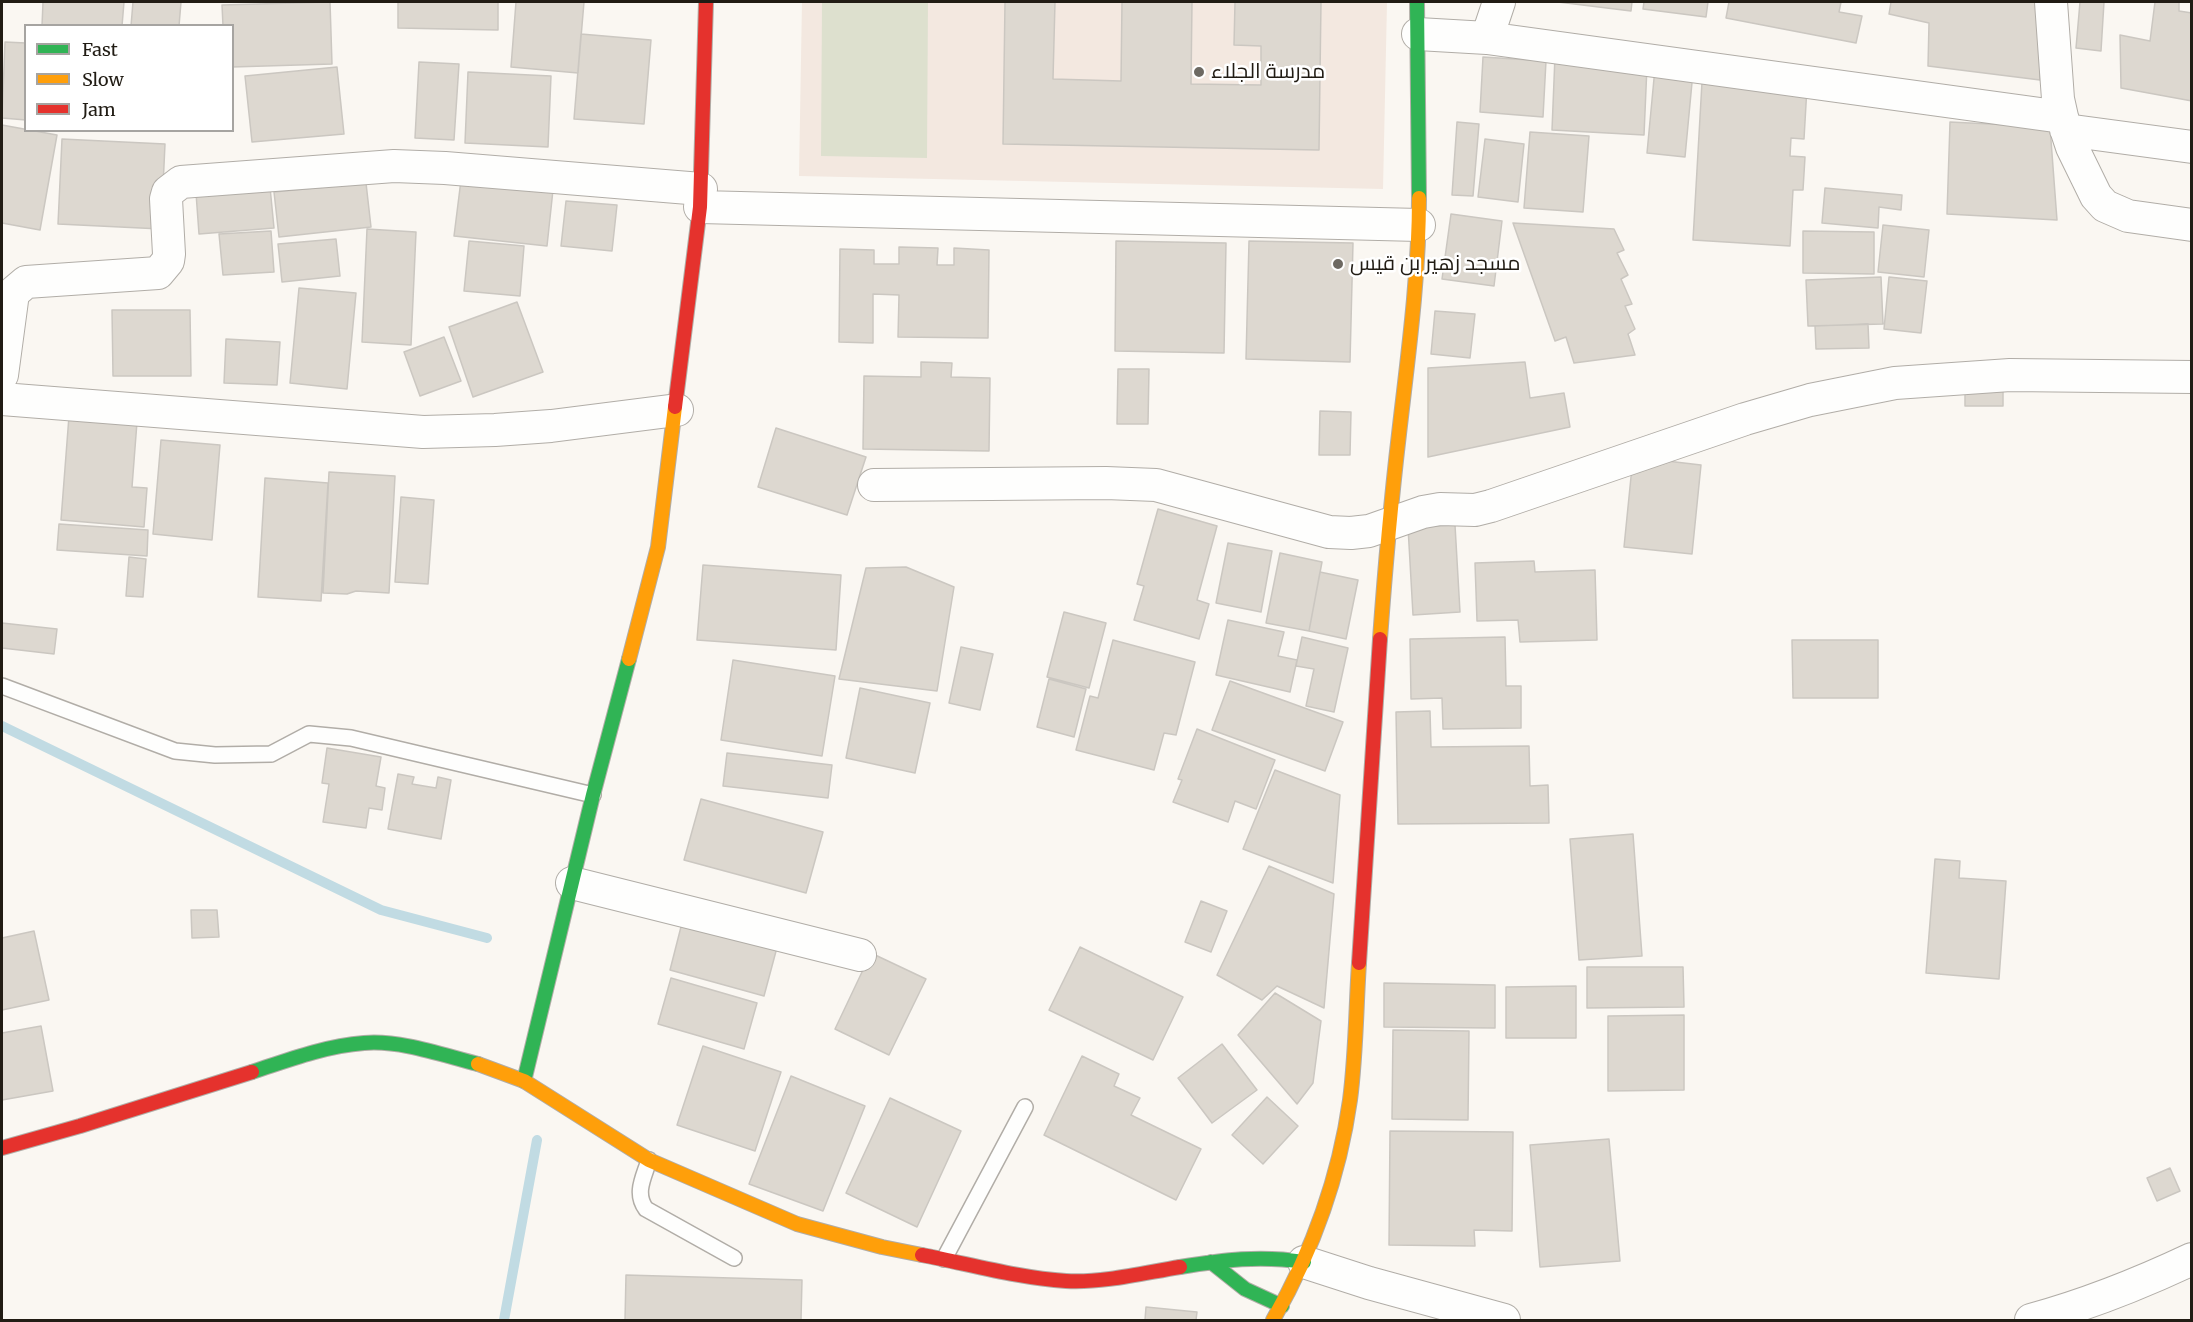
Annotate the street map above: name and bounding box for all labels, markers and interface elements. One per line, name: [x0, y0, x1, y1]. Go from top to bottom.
legend: [24, 24, 234, 132]
text: Fast: [82, 38, 118, 61]
place label: مدرسة الجلاء: [1211, 59, 1325, 85]
marker: مدرسة الجلاء: [1192, 65, 1206, 79]
text: Slow: [82, 68, 124, 91]
text: Jam: [82, 98, 116, 121]
place label: مسجد زهير بن قيس: [1350, 251, 1520, 277]
marker: مسجد زهير بن قيس: [1331, 257, 1345, 271]

